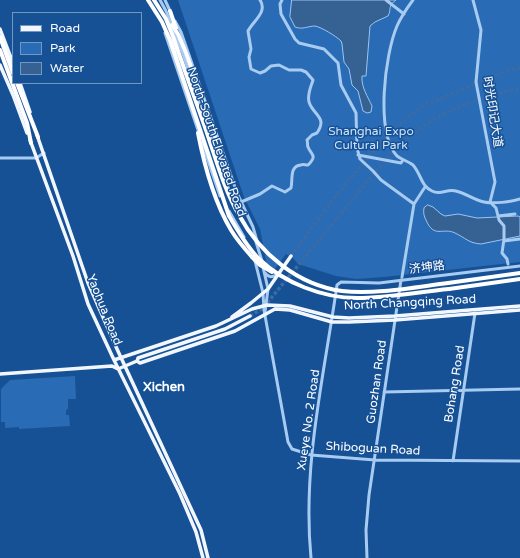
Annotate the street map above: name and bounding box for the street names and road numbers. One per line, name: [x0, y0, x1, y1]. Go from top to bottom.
street label: North-South Elevated Road: [184, 65, 248, 219]
street label: 时光印记大道: [479, 75, 505, 149]
street label: 济坤路: [408, 259, 446, 277]
street label: Yaohua Road: [83, 272, 125, 348]
street label: North Changqing Road: [344, 292, 476, 314]
street label: Guozhan Road: [364, 339, 390, 425]
street label: Bohang Road: [442, 344, 468, 424]
street label: Xueye No. 2 Road: [295, 369, 323, 471]
street label: Shiboguan Road: [325, 439, 421, 459]

